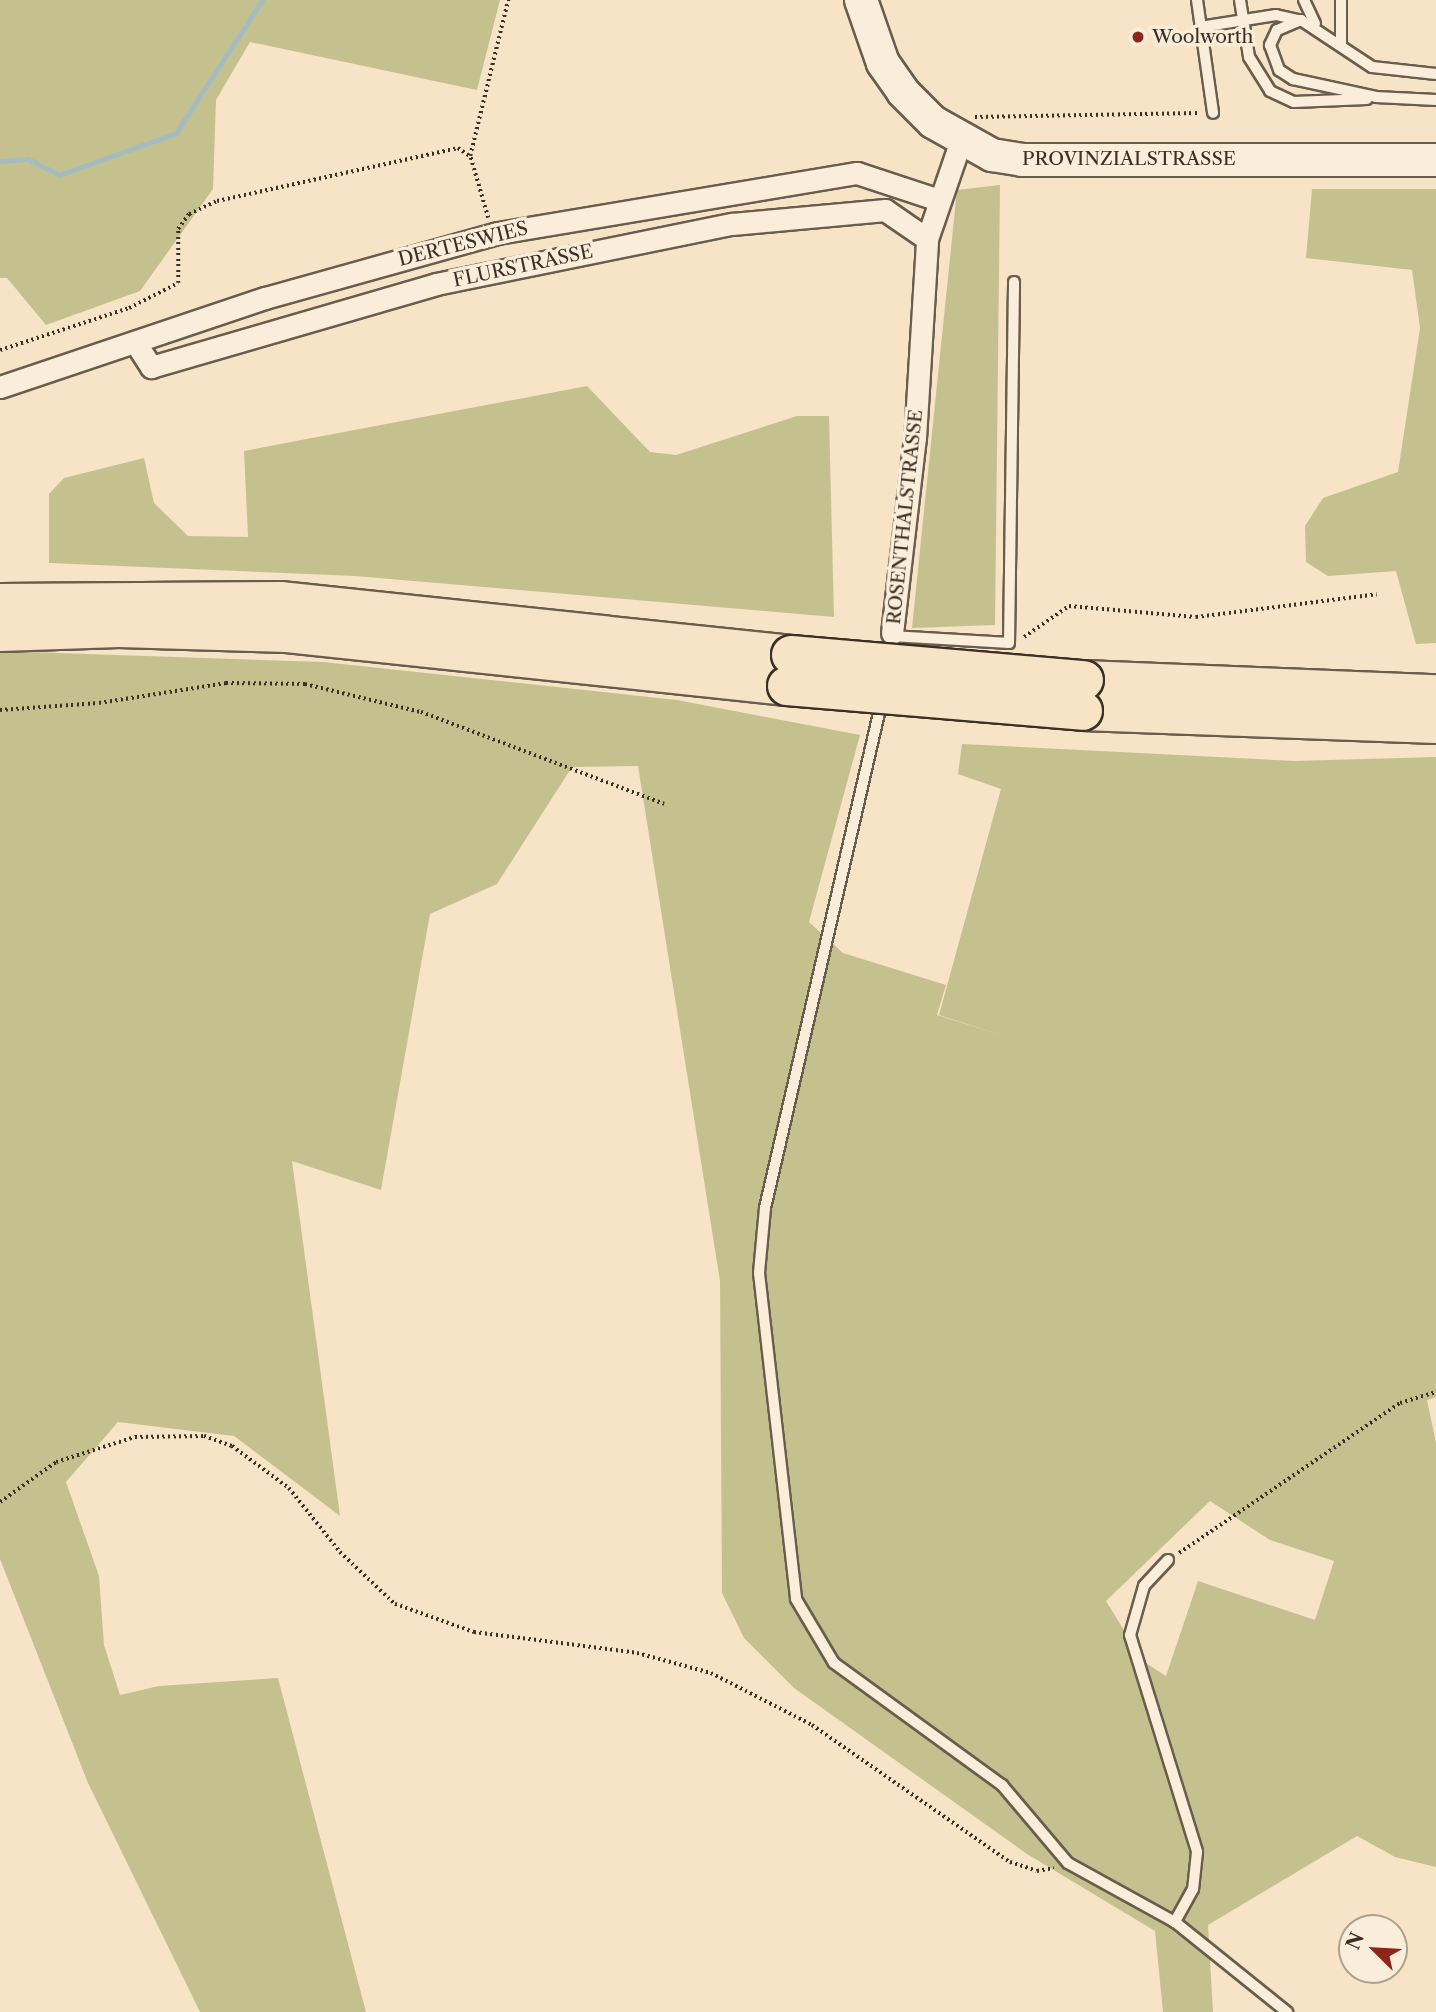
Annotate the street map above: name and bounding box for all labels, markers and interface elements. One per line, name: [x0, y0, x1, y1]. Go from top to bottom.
place label: Woolworth: [1152, 26, 1253, 48]
marker: Woolworth: [1130, 29, 1146, 45]
street label: PROVINZIALSTRASSE: [1022, 148, 1236, 170]
street label: DERTESWIES: [396, 217, 530, 271]
street label: FLURSTRASSE: [451, 240, 595, 292]
street label: ROSENTHALSTRASSE: [882, 408, 928, 626]
north arrow: [1338, 1914, 1408, 1984]
text: N: [1341, 1929, 1369, 1953]

